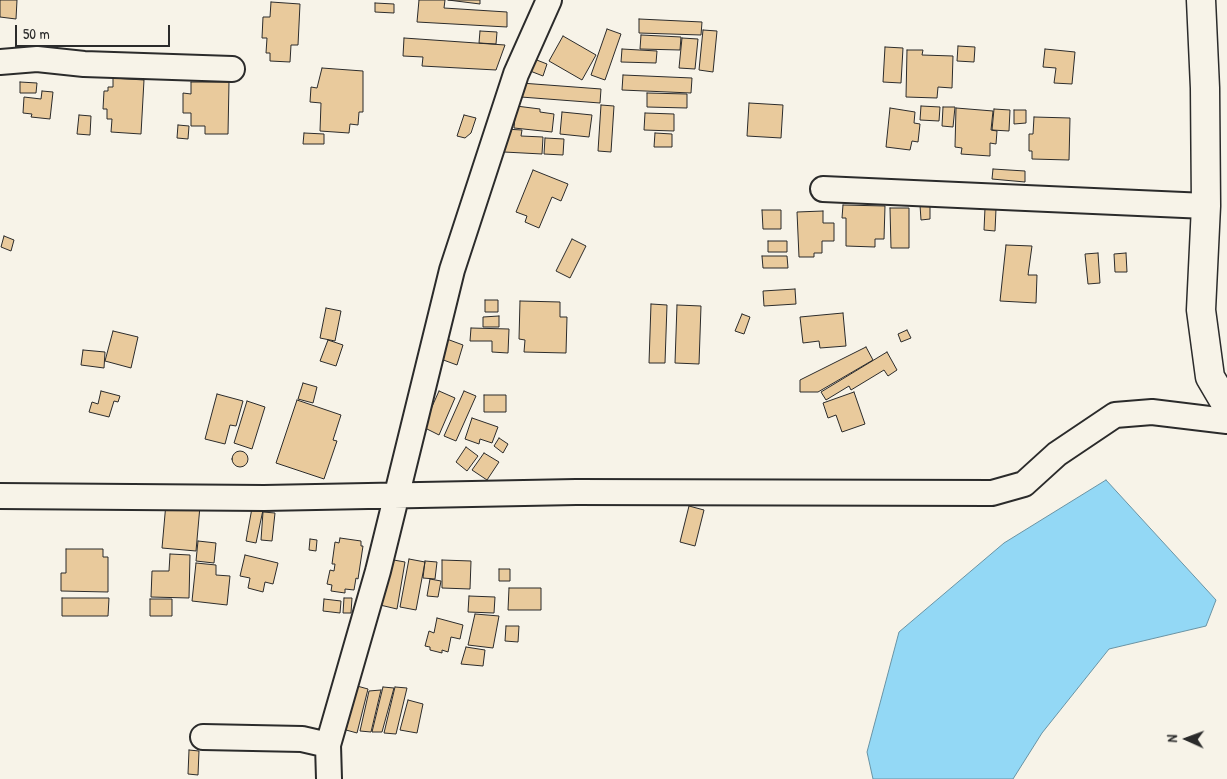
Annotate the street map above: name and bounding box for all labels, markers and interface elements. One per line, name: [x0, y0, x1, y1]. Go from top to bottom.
scale bar: [18, 15, 172, 47]
text: 50 m: [23, 23, 50, 44]
north arrow: [1162, 714, 1212, 764]
text: N: [1162, 734, 1181, 743]

